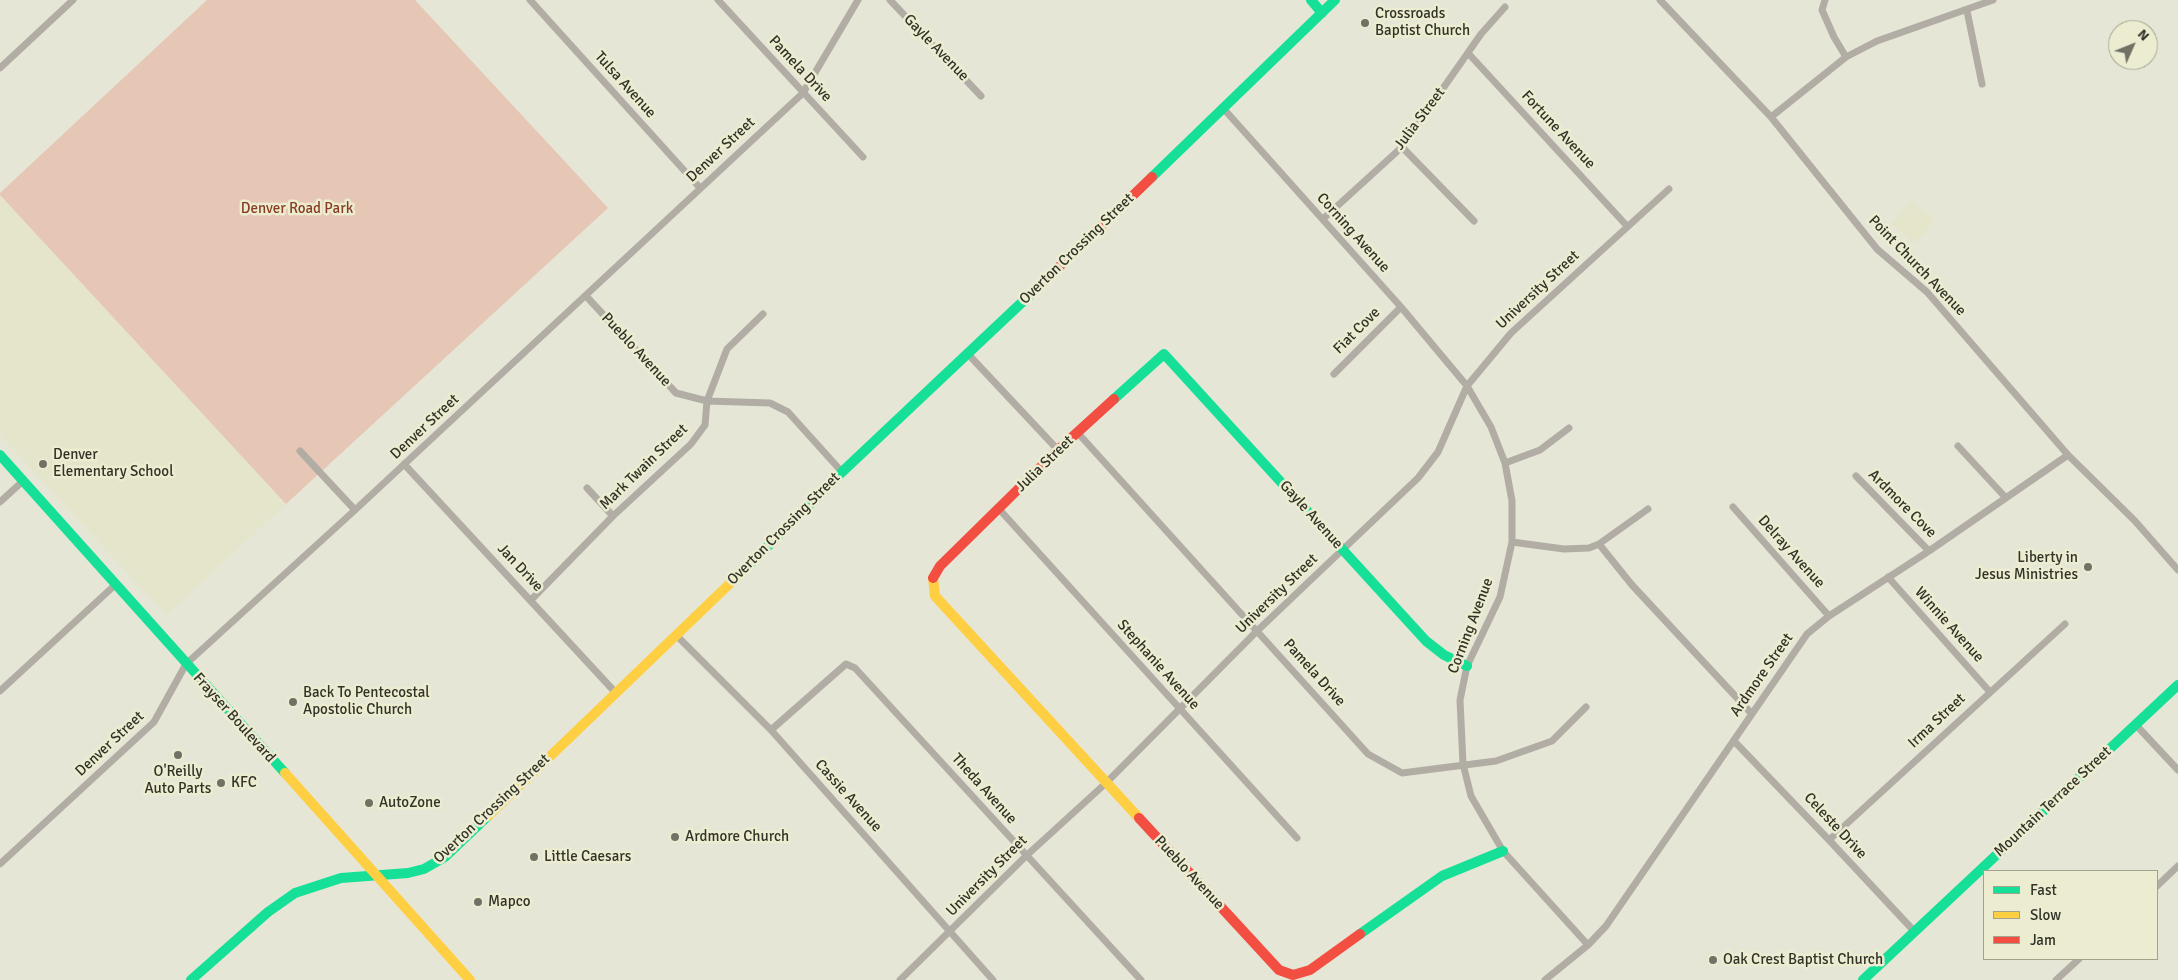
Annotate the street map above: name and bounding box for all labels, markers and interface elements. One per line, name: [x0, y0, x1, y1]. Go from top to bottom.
place label: Crossroads Baptist Church: [1375, 5, 1470, 40]
street label: Gayle Avenue: [900, 11, 972, 85]
marker: Crossroads Baptist Church: [1359, 17, 1371, 29]
north arrow: [2108, 20, 2158, 70]
text: N: [2134, 26, 2153, 44]
street label: Pamela Drive: [765, 32, 835, 106]
street label: Tulsa Avenue: [590, 48, 660, 122]
street label: Julia Street: [1391, 84, 1449, 154]
street label: Fortune Avenue: [1517, 87, 1599, 173]
street label: Denver Street: [683, 114, 759, 186]
street label: Overton Crossing Street: [1016, 190, 1138, 308]
street label: Corning Avenue: [1313, 190, 1393, 276]
park label: Denver Road Park: [241, 200, 353, 218]
street label: Point Church Avenue: [1864, 212, 1970, 320]
street label: University Street: [1493, 247, 1583, 333]
street label: Fiat Cove: [1330, 304, 1384, 358]
street label: Pueblo Avenue: [597, 309, 675, 391]
street label: Denver Street: [387, 391, 463, 463]
street label: Mark Twain Street: [596, 420, 692, 514]
street label: Julia Street: [1012, 432, 1078, 496]
place label: Denver Elementary School: [53, 446, 174, 481]
marker: Denver Elementary School: [37, 458, 49, 470]
street label: Ardmore Cove: [1864, 466, 1940, 542]
street label: Overton Crossing Street: [724, 469, 844, 589]
street label: Gayle Avenue: [1276, 477, 1346, 553]
street label: Delray Avenue: [1754, 512, 1828, 592]
street label: Jan Drive: [493, 540, 547, 596]
place label: Liberty in Jesus Ministries: [1975, 549, 2078, 584]
street label: University Street: [1232, 550, 1322, 638]
marker: Liberty in Jesus Ministries: [2082, 561, 2094, 573]
street label: Corning Avenue: [1445, 576, 1497, 676]
street label: Winnie Avenue: [1911, 584, 1987, 666]
street label: Stephanie Avenue: [1113, 616, 1203, 714]
street label: Ardmore Street: [1727, 630, 1797, 720]
street label: Pamela Drive: [1279, 636, 1349, 710]
street label: Frayser Boulevard: [189, 669, 279, 767]
place label: Back To Pentecostal Apostolic Church: [303, 684, 430, 719]
street label: Irma Street: [1905, 690, 1969, 752]
marker: Back To Pentecostal Apostolic Church: [287, 696, 299, 708]
street label: Denver Street: [72, 708, 148, 780]
street label: Mountain Terrace Street: [1991, 743, 2115, 861]
marker: O'Reilly Auto Parts: [172, 749, 184, 761]
street label: Theda Avenue: [948, 750, 1020, 828]
street label: Overton Crossing Street: [430, 751, 554, 867]
street label: Cassie Avenue: [811, 756, 885, 836]
place label: O'Reilly Auto Parts: [145, 763, 211, 798]
place label: KFC: [231, 774, 257, 792]
marker: KFC: [215, 777, 227, 789]
street label: Celeste Drive: [1800, 789, 1870, 863]
place label: AutoZone: [379, 794, 441, 812]
marker: AutoZone: [363, 797, 375, 809]
place label: Ardmore Church: [685, 828, 789, 846]
marker: Ardmore Church: [669, 831, 681, 843]
street label: University Street: [943, 832, 1031, 920]
street label: Pueblo Avenue: [1150, 832, 1228, 914]
place label: Little Caesars: [544, 848, 631, 866]
marker: Little Caesars: [528, 851, 540, 863]
legend: [1983, 870, 2158, 960]
text: Fast: [2030, 881, 2057, 899]
place label: Mapco: [488, 893, 530, 911]
marker: Mapco: [472, 896, 484, 908]
text: Slow: [2030, 906, 2061, 924]
text: Jam: [2030, 931, 2056, 949]
place label: Oak Crest Baptist Church: [1723, 951, 1883, 969]
marker: Oak Crest Baptist Church: [1707, 954, 1719, 966]

